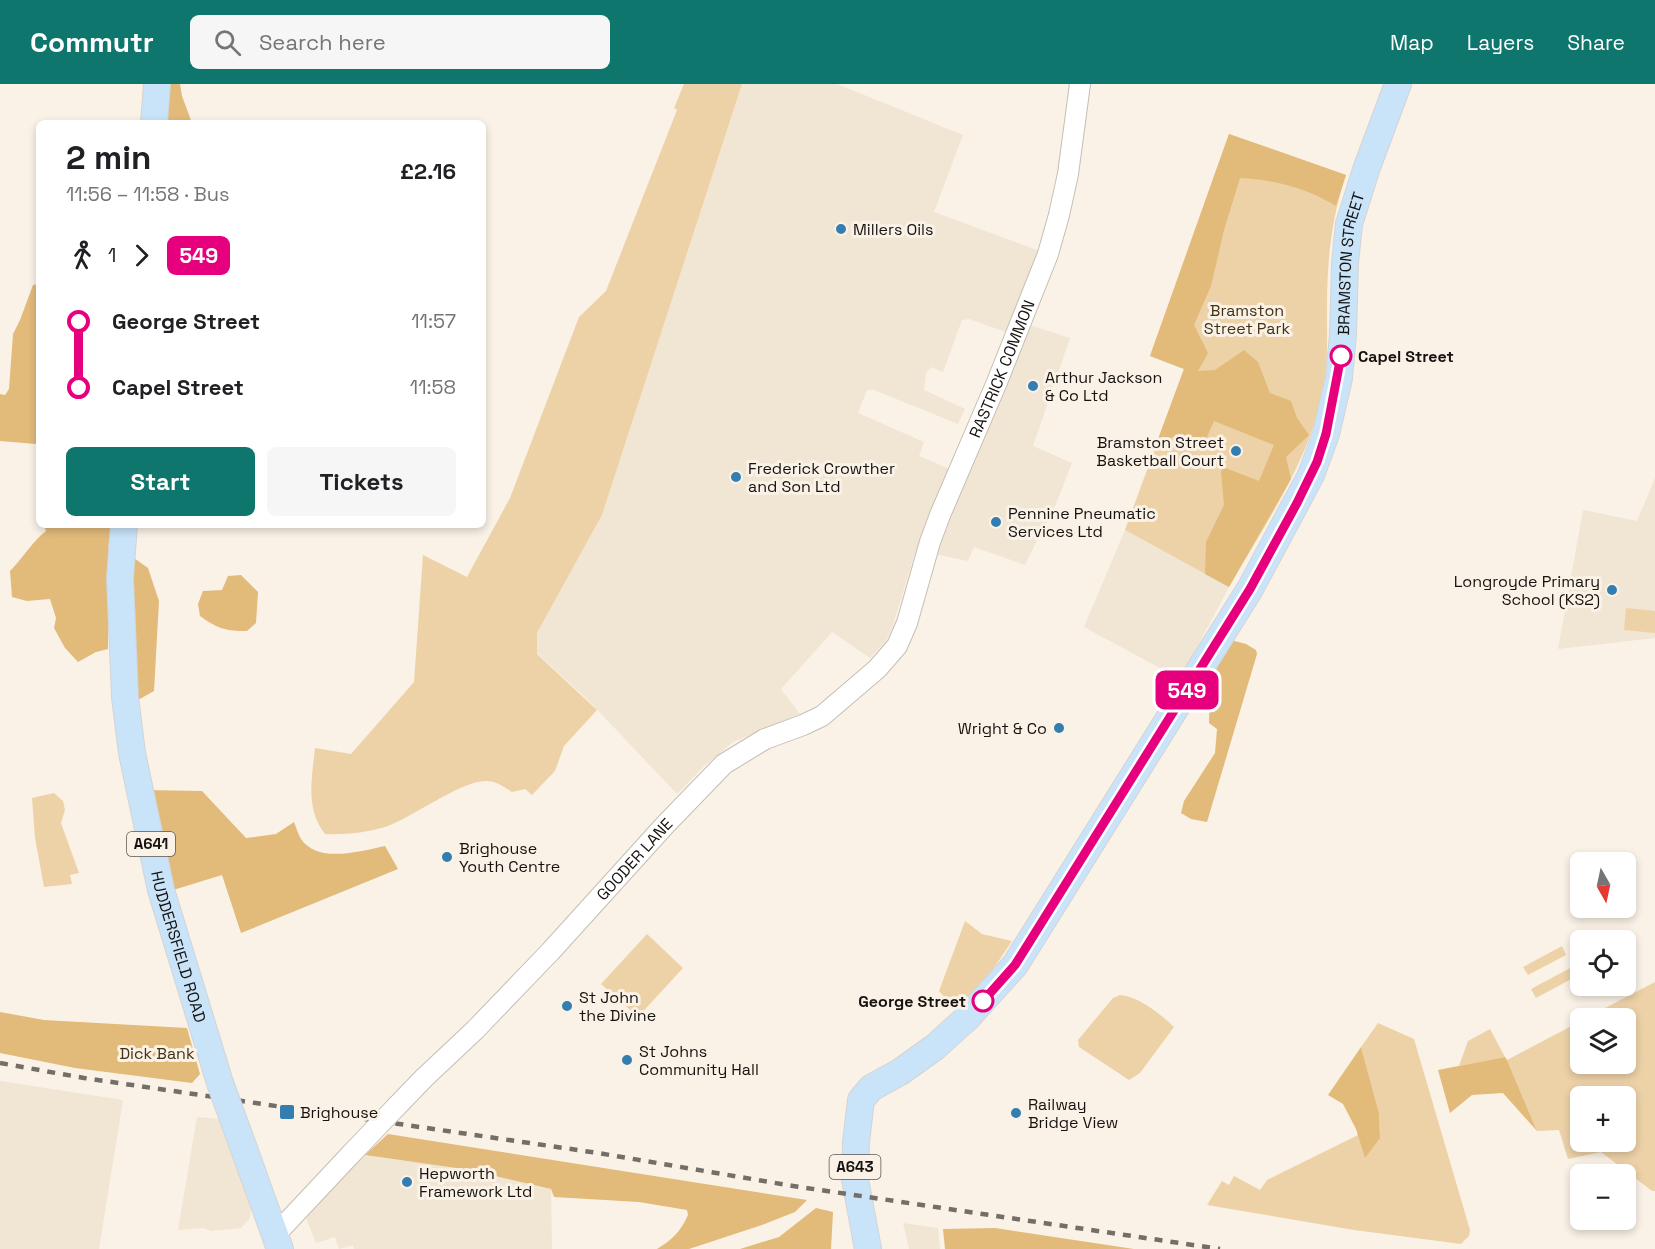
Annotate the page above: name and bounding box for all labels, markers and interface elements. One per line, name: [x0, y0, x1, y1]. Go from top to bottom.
search box: [190, 15, 610, 69]
text: Commutr: [30, 24, 154, 60]
icon: search: [211, 26, 244, 59]
text: Search here: [259, 28, 386, 56]
text: Map: [1390, 29, 1434, 56]
text: Layers: [1467, 29, 1534, 56]
text: Share: [1567, 29, 1625, 56]
text: 2 min: [66, 137, 151, 179]
text: £2.16: [400, 157, 456, 185]
text: 11:56 – 11:58 · Bus: [66, 181, 230, 207]
street label: BRAMSTON STREET: [1333, 189, 1369, 336]
place label: Millers Oils: [853, 219, 933, 240]
marker: Millers Oils: [834, 222, 848, 236]
icon: walk: [66, 239, 99, 272]
icon: forward: [125, 239, 158, 272]
text: 1: [108, 242, 116, 268]
text: 549: [179, 242, 218, 269]
street label: RASTRICK COMMON: [964, 297, 1040, 441]
park label: Bramston Street Park: [1204, 300, 1291, 339]
text: George Street: [112, 307, 260, 335]
text: 11:57: [411, 308, 456, 334]
marker: Capel Street: [1330, 345, 1352, 367]
place label: Capel Street: [1358, 346, 1454, 367]
place label: Arthur Jackson & Co Ltd: [1045, 367, 1162, 406]
text: Capel Street: [112, 373, 244, 401]
text: 11:58: [410, 374, 456, 400]
marker: Arthur Jackson & Co Ltd: [1026, 379, 1040, 393]
place label: Bramston Street Basketball Court: [1096, 432, 1224, 471]
marker: Bramston Street Basketball Court: [1229, 444, 1243, 458]
button: Start: [66, 447, 255, 516]
button: Tickets: [267, 447, 456, 516]
place label: Frederick Crowther and Son Ltd: [748, 458, 895, 497]
marker: Frederick Crowther and Son Ltd: [729, 470, 743, 484]
place label: Pennine Pneumatic Services Ltd: [1008, 503, 1156, 542]
marker: Pennine Pneumatic Services Ltd: [989, 515, 1003, 529]
place label: Longroyde Primary School (KS2): [1454, 571, 1600, 610]
marker: Longroyde Primary School (KS2): [1605, 583, 1619, 597]
line badge: 549: [1152, 670, 1222, 710]
text: 549: [1168, 677, 1206, 704]
place label: Wright & Co: [958, 718, 1047, 739]
marker: Wright & Co: [1052, 721, 1066, 735]
street label: GOODER LANE: [592, 814, 677, 905]
road number: A641: [127, 832, 175, 856]
place label: Brighouse Youth Centre: [459, 838, 560, 877]
marker: Brighouse Youth Centre: [440, 850, 454, 864]
north arrow: [1570, 852, 1636, 918]
map controls: [1570, 852, 1636, 1230]
street label: HUDDERSFIELD ROAD: [146, 869, 211, 1025]
button: locate: [1570, 930, 1636, 996]
place label: St John the Divine: [579, 987, 656, 1026]
marker: George Street: [972, 990, 994, 1012]
place label: George Street: [858, 991, 966, 1012]
marker: St John the Divine: [560, 999, 574, 1013]
button: layers: [1570, 1008, 1636, 1074]
place label: St Johns Community Hall: [639, 1041, 759, 1080]
park label: Dick Bank: [119, 1043, 195, 1064]
marker: St Johns Community Hall: [620, 1053, 634, 1067]
button: +: [1570, 1086, 1636, 1152]
place label: Railway Bridge View: [1028, 1094, 1118, 1133]
place label: Brighouse: [300, 1102, 378, 1123]
marker: Brighouse: [278, 1103, 296, 1121]
marker: Railway Bridge View: [1009, 1106, 1023, 1120]
road number: A643: [830, 1155, 880, 1179]
place label: Hepworth Framework Ltd: [419, 1163, 532, 1202]
button: −: [1570, 1164, 1636, 1230]
marker: Hepworth Framework Ltd: [400, 1175, 414, 1189]

